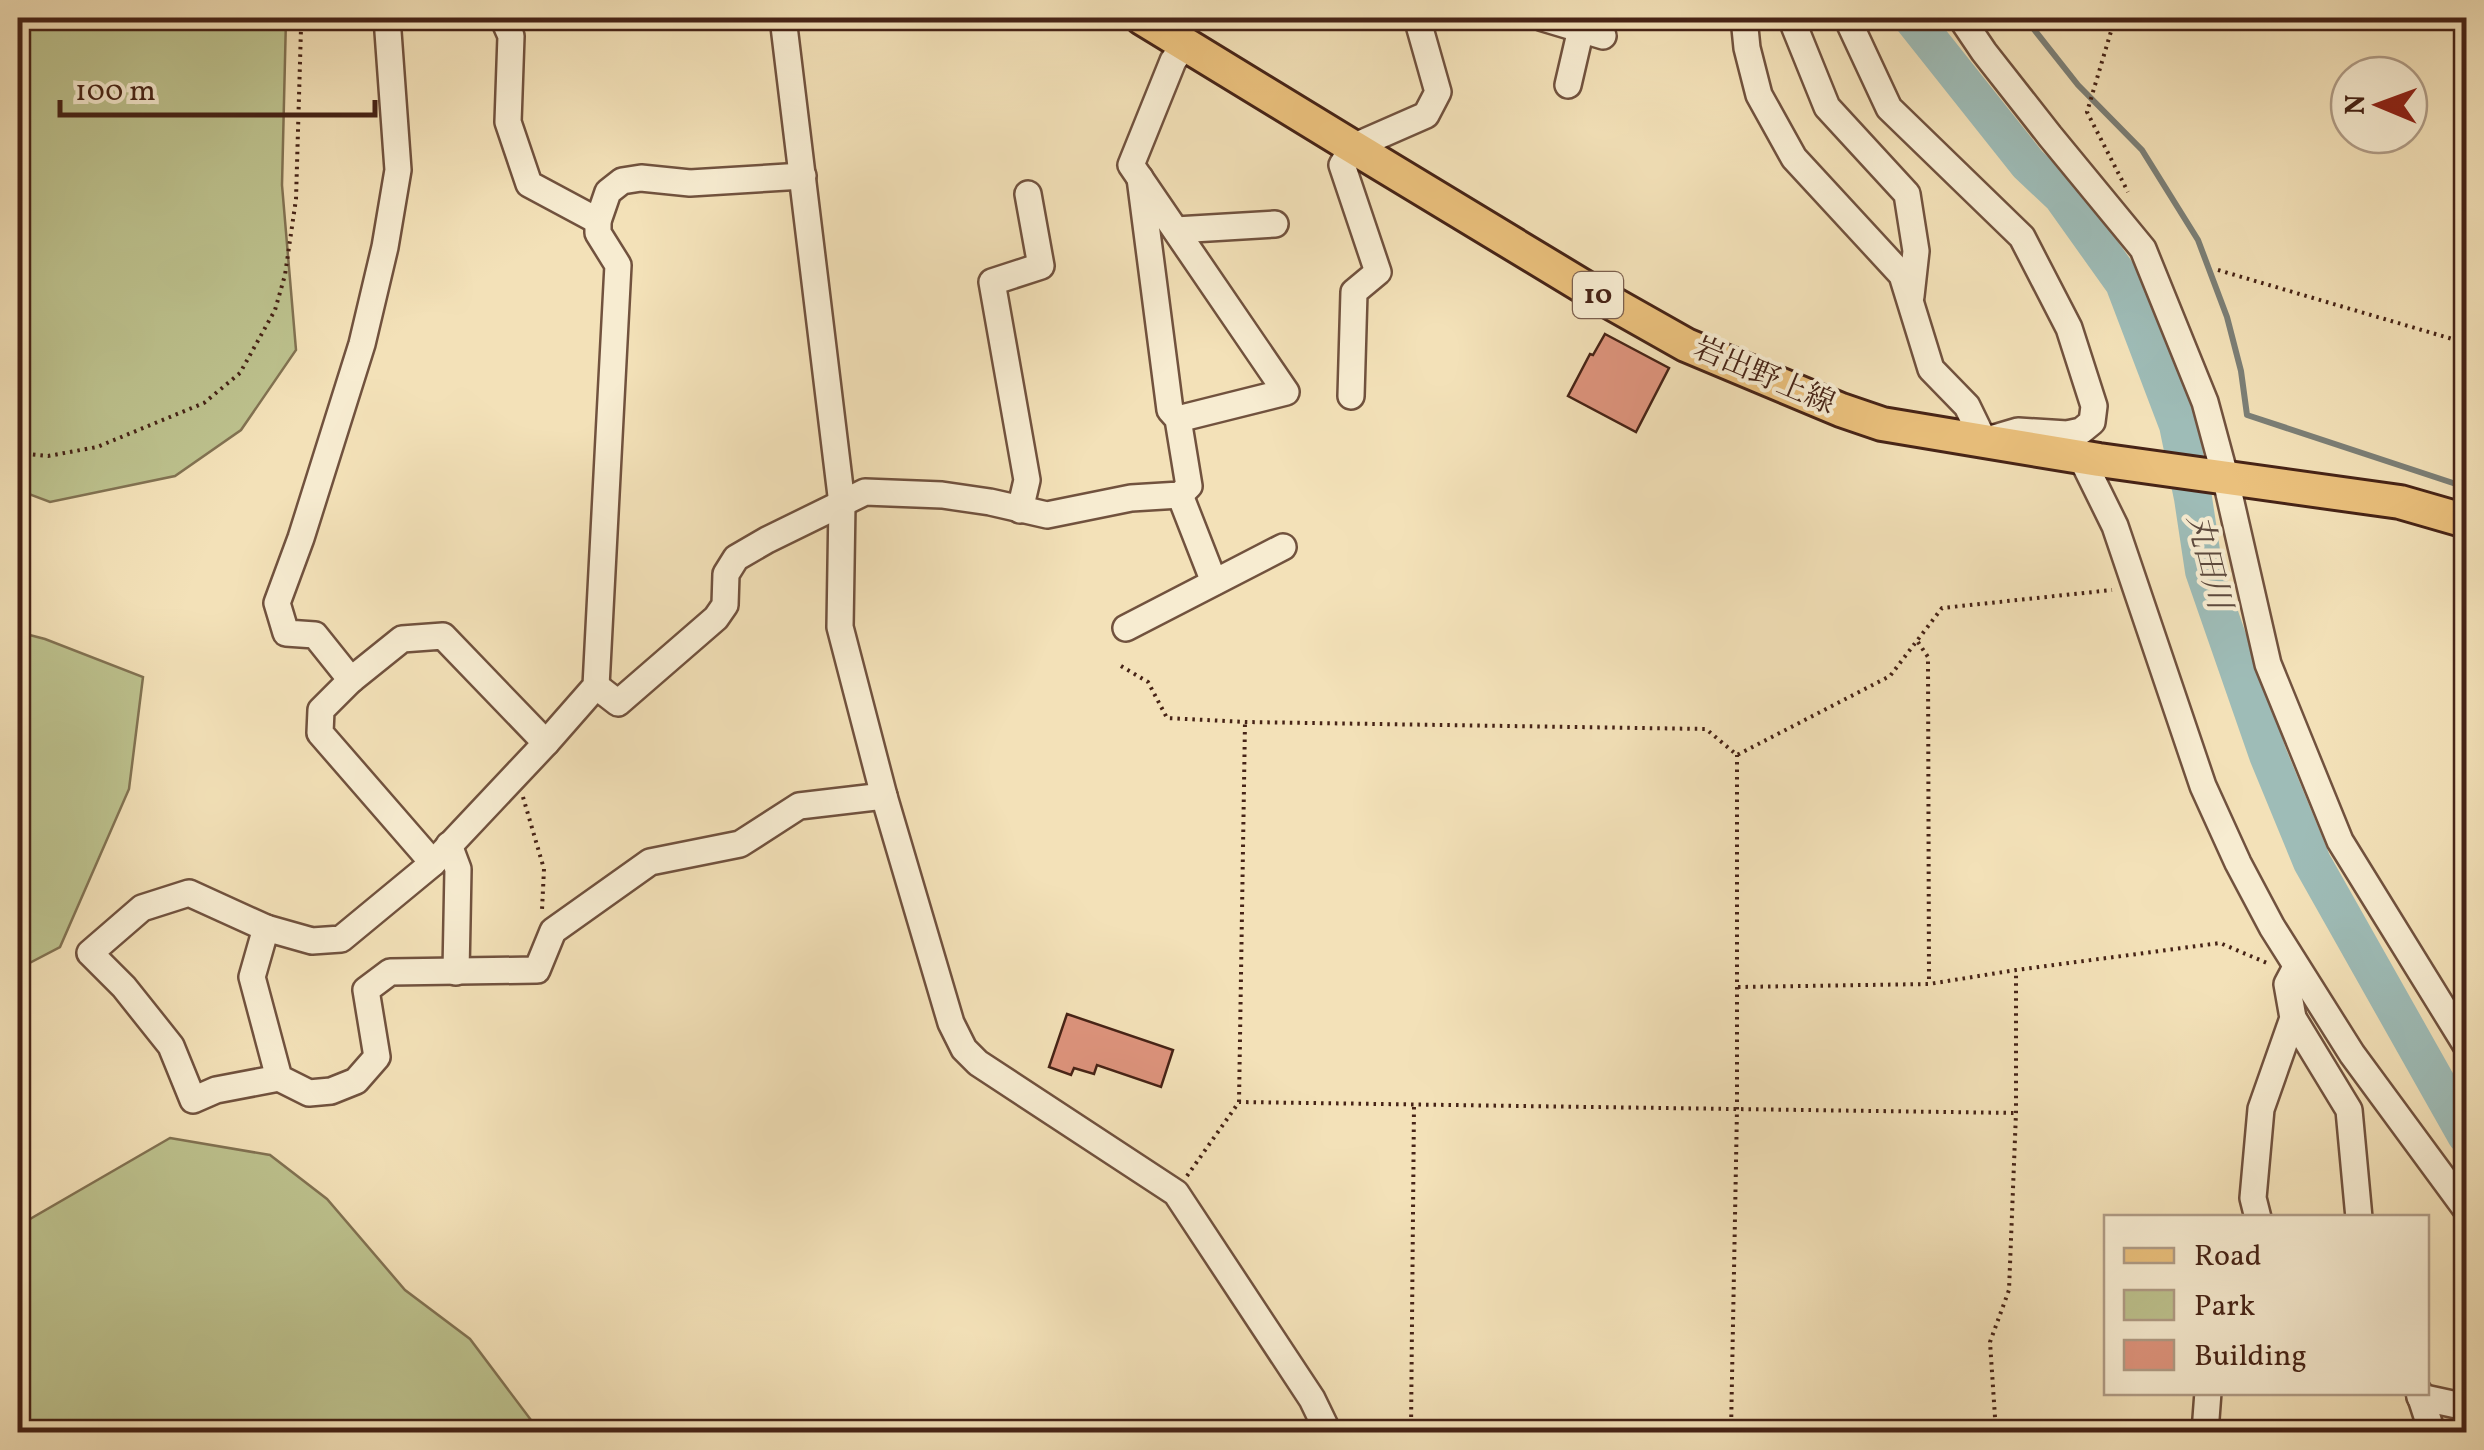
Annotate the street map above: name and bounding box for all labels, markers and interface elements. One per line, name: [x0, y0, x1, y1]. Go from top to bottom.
scale bar: [60, 55, 375, 117]
north arrow: [2329, 55, 2429, 155]
text: 100 m: [75, 71, 156, 113]
text: N: [2337, 94, 2376, 115]
road number: 10: [1573, 272, 1623, 318]
street label: 岩出野上線: [1687, 328, 1841, 426]
water label: 丸田川: [2174, 510, 2241, 617]
legend: [2104, 1215, 2429, 1395]
text: Road: [2194, 1236, 2262, 1278]
text: Park: [2194, 1286, 2255, 1328]
text: Building: [2194, 1336, 2307, 1378]

